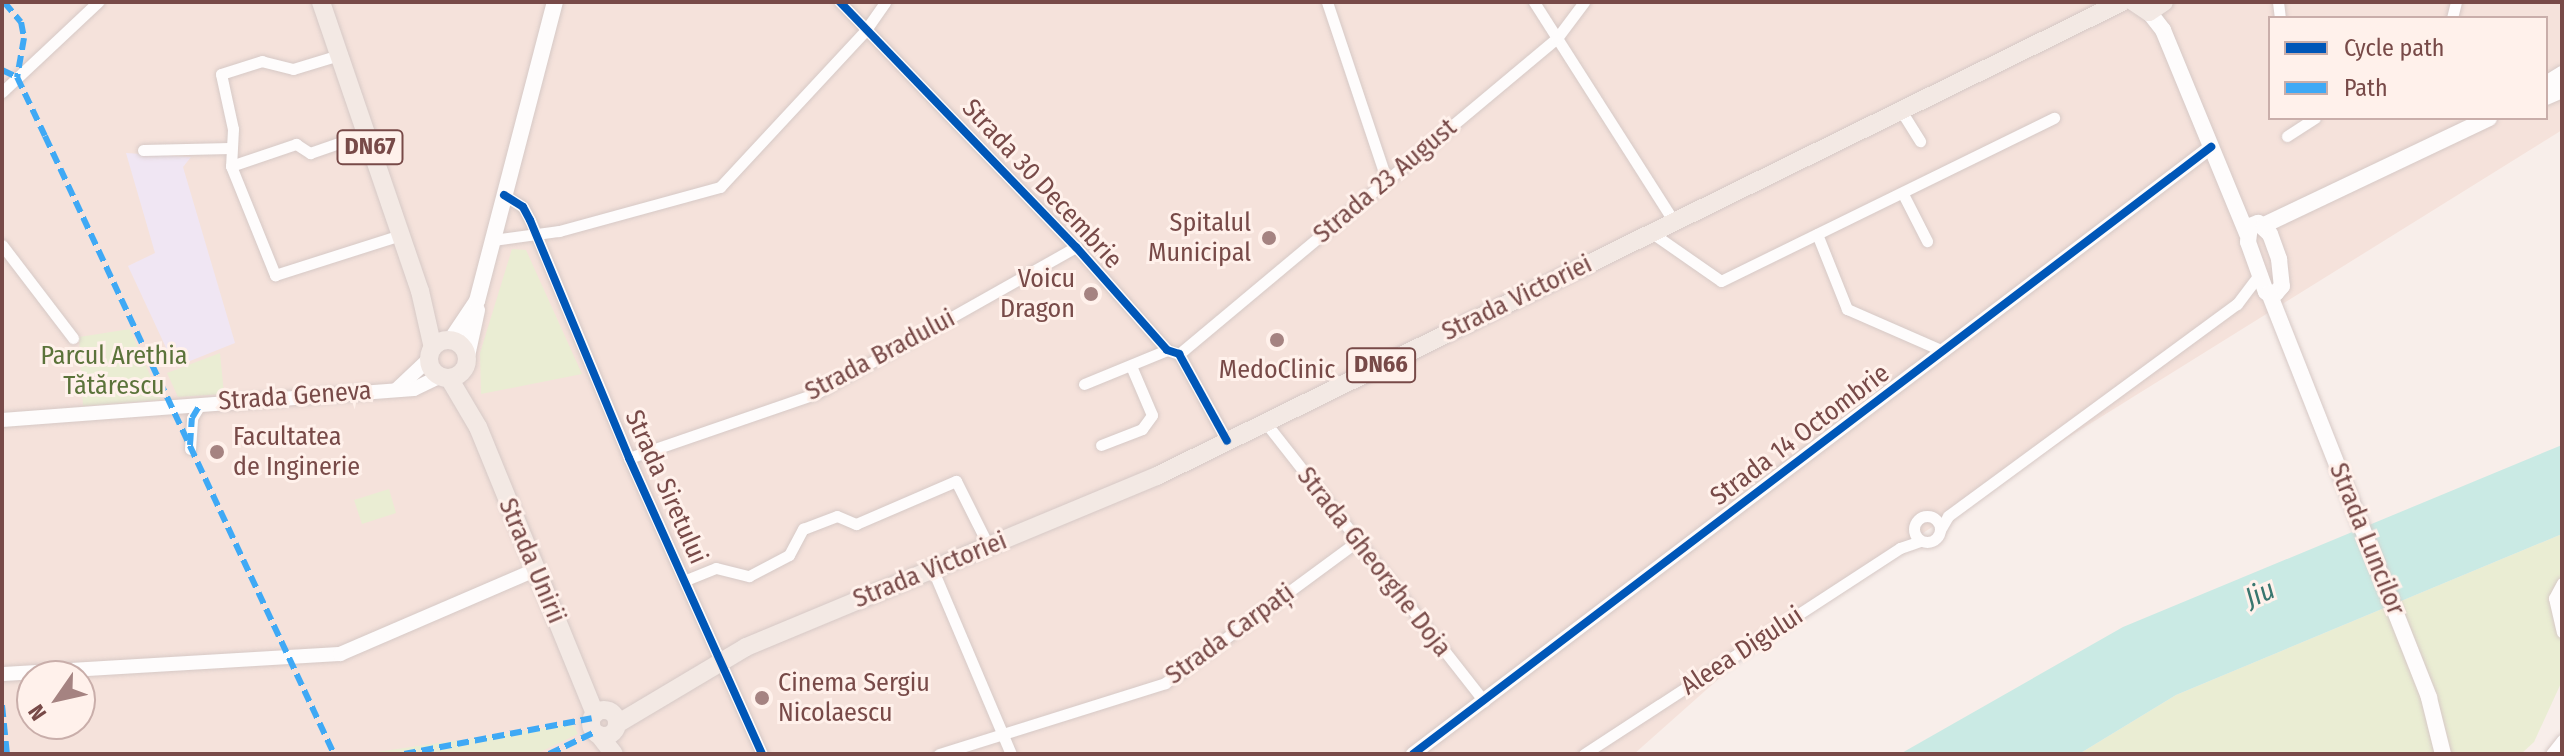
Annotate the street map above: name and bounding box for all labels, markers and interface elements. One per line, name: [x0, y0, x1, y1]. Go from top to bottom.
legend: [2268, 16, 2548, 120]
text: Cycle path: [2344, 34, 2444, 62]
text: Path: [2344, 74, 2388, 102]
street label: Strada 30 Decembrie: [955, 93, 1129, 275]
street label: Strada 23 August: [1307, 112, 1463, 250]
road number: DN67: [336, 127, 404, 167]
place label: Spitalul Municipal: [1148, 207, 1251, 268]
marker: Spitalul Municipal: [1258, 227, 1280, 249]
street label: Strada Victoriei: [1437, 248, 1597, 348]
place label: Voicu Dragon: [1000, 263, 1075, 324]
marker: Voicu Dragon: [1082, 285, 1100, 303]
street label: Strada Bradului: [800, 303, 960, 407]
marker: MedoClinic: [1266, 329, 1288, 351]
park label: Parcul Arethia Tătărescu: [40, 340, 188, 402]
road number: DN66: [1345, 345, 1417, 385]
place label: MedoClinic: [1219, 354, 1335, 386]
street label: Strada 14 Octombrie: [1705, 358, 1895, 512]
street label: Strada Geneva: [217, 375, 373, 417]
street label: Strada Siretului: [618, 405, 714, 569]
place label: Facultatea de Inginerie: [233, 421, 360, 482]
marker: Facultatea de Inginerie: [208, 443, 226, 461]
street label: Strada Luncilor: [2322, 459, 2412, 619]
street label: Strada Gheorghe Doja: [1290, 461, 1458, 663]
street label: Strada Unirii: [492, 494, 572, 628]
street label: Strada Victoriei: [849, 525, 1011, 615]
water label: Jiu: [2240, 573, 2280, 615]
street label: Strada Carpați: [1160, 577, 1300, 691]
street label: Aleea Digului: [1675, 600, 1809, 702]
north arrow: [16, 660, 96, 740]
place label: Cinema Sergiu Nicolaescu: [778, 667, 930, 728]
marker: Cinema Sergiu Nicolaescu: [753, 689, 771, 707]
text: N: [22, 700, 52, 726]

